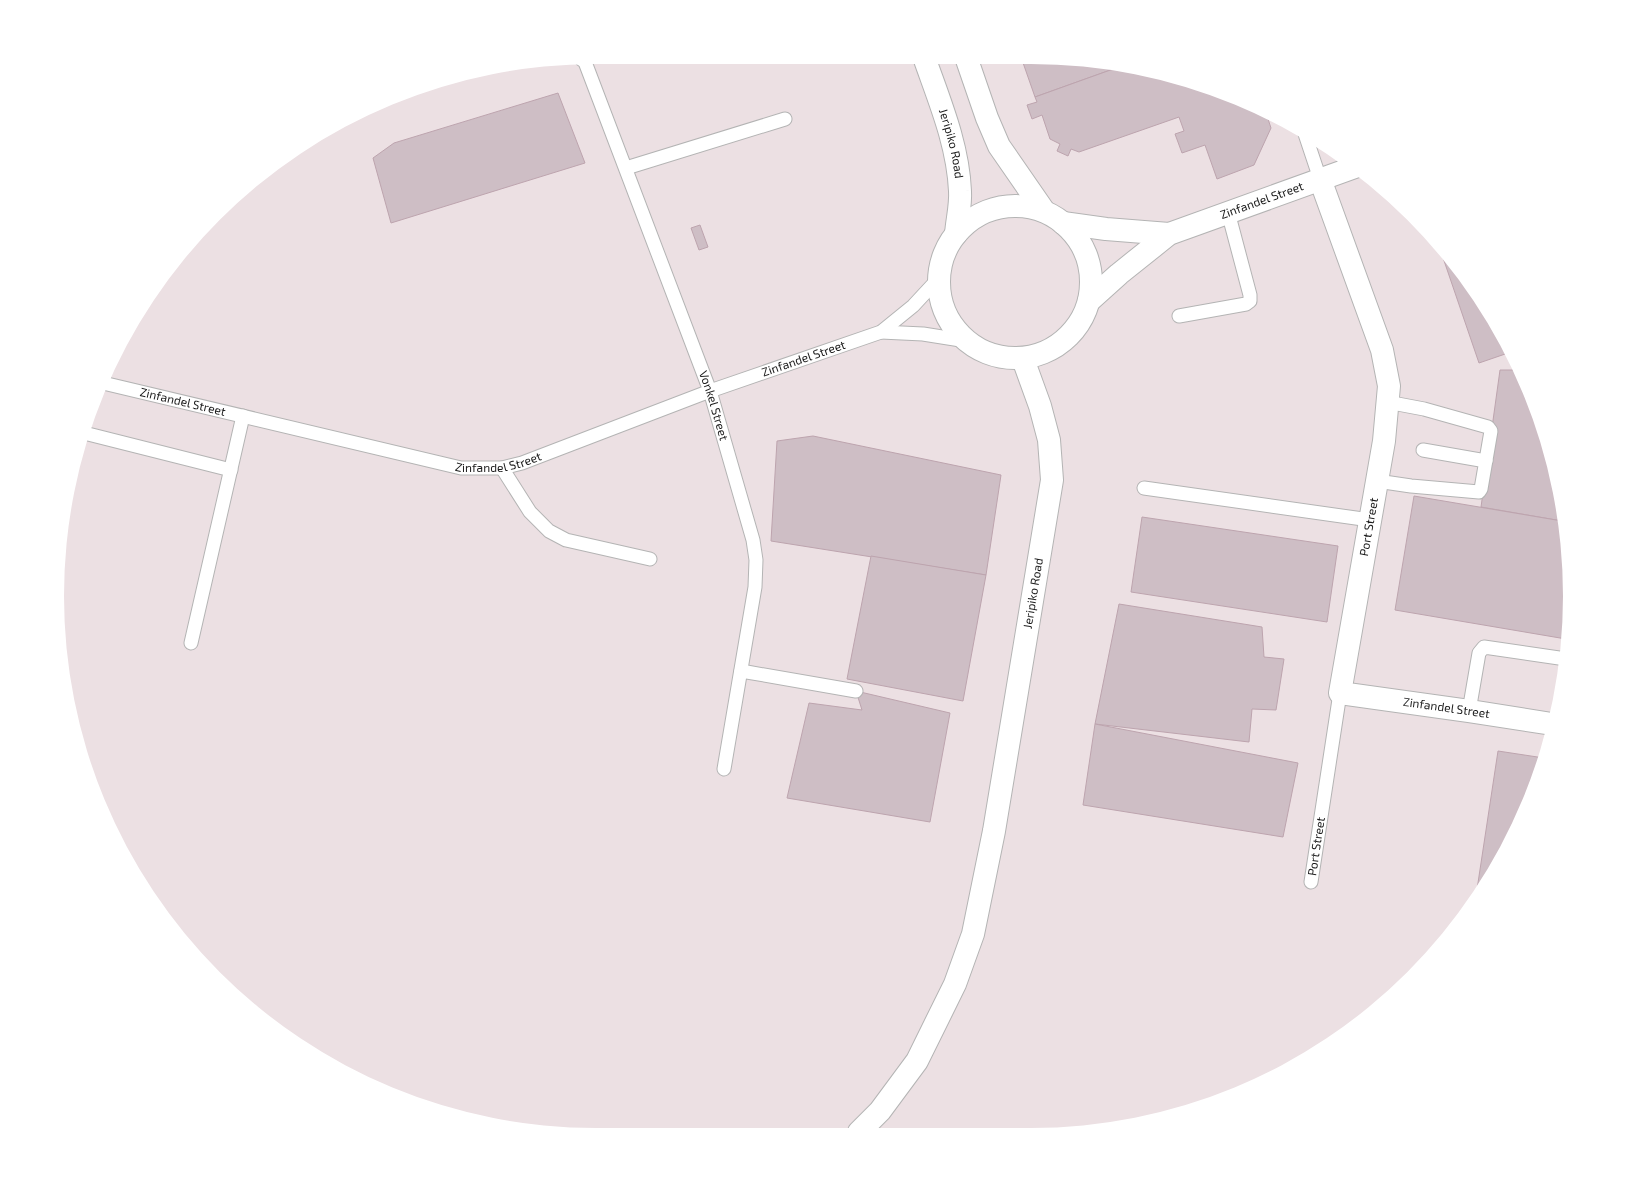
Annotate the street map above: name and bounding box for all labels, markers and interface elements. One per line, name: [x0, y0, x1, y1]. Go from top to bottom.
street label: Jeripiko Road: [937, 107, 967, 179]
street label: Zinfandel Street: [1218, 178, 1305, 221]
street label: Zinfandel Street: [760, 337, 847, 379]
street label: Vonkel Street: [697, 368, 732, 442]
street label: Zinfandel Street: [139, 384, 228, 418]
street label: Zinfandel Street: [454, 448, 543, 474]
street label: Port Street: [1356, 496, 1380, 557]
street label: Jeripiko Road: [1020, 557, 1045, 629]
street label: Zinfandel Street: [1402, 694, 1491, 720]
street label: Port Street: [1304, 815, 1327, 877]

